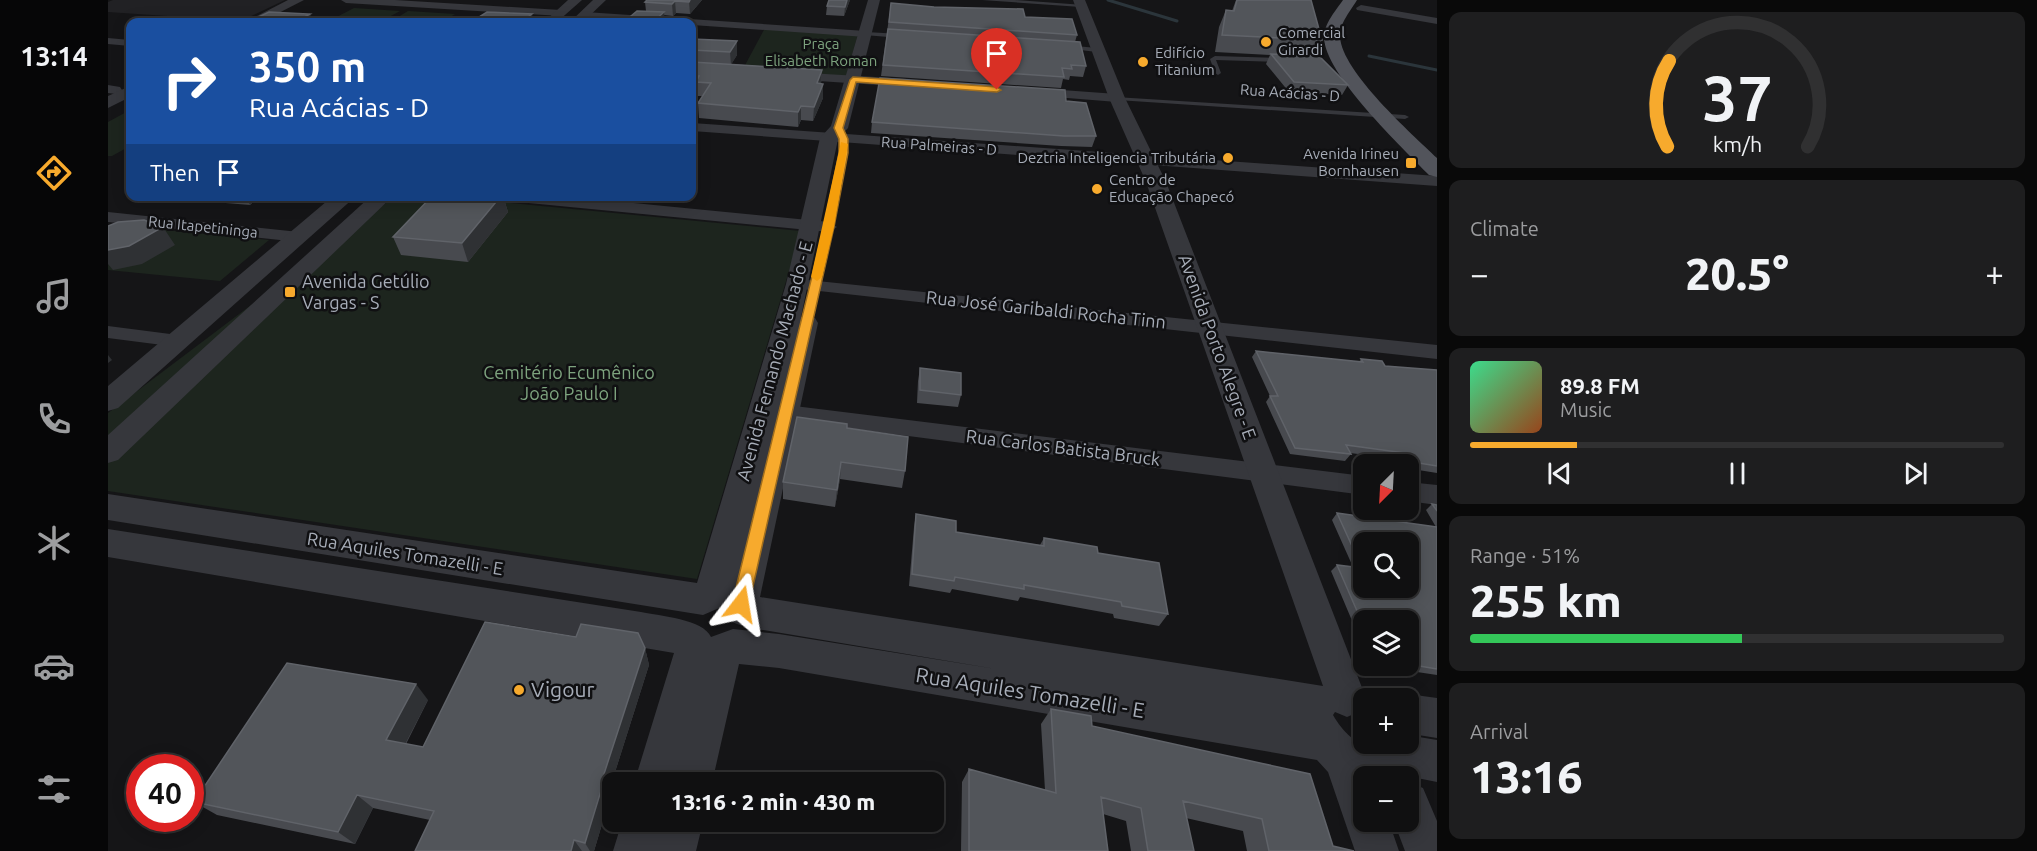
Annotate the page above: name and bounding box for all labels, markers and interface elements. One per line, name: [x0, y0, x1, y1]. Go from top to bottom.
place label: Comercial Girardi: [1278, 24, 1345, 58]
pin: [971, 28, 1022, 90]
park label: Praça Elisabeth Roman: [765, 35, 877, 69]
marker: Comercial Girardi: [1259, 35, 1273, 49]
icon: arrive: [980, 37, 1013, 70]
text: 13:14: [20, 41, 88, 71]
icon: right: [150, 42, 228, 120]
text: 350 m: [249, 43, 366, 90]
place label: Edifício Titanium: [1155, 44, 1215, 78]
marker: Edifício Titanium: [1136, 55, 1150, 69]
text: 37: [1702, 63, 1772, 133]
street label: Rua Acácias - D: [1240, 81, 1341, 104]
text: Rua Acácias - D: [249, 92, 429, 122]
text: km/h: [1712, 132, 1762, 156]
street label: Rua Palmeiras - D: [881, 133, 998, 158]
place label: Avenida Irineu Bornhausen: [1303, 145, 1399, 179]
place label: Deztria Inteligencia Tributária: [1017, 149, 1216, 166]
marker: Deztria Inteligencia Tributária: [1221, 151, 1235, 165]
icon: directions: [33, 152, 75, 194]
icon: arrive: [212, 156, 245, 189]
marker: Avenida Irineu Bornhausen: [1404, 156, 1418, 170]
text: Then: [150, 160, 200, 185]
place label: Centro de Educação Chapecó: [1109, 171, 1234, 205]
marker: Centro de Educação Chapecó: [1090, 182, 1104, 196]
street label: Rua Itapetininga: [147, 212, 259, 241]
text: Climate: [1470, 217, 1539, 240]
street label: Avenida Fernando Machado - E: [732, 239, 816, 483]
text: 20.5°: [1685, 248, 1789, 299]
street label: Avenida Porto Alegre - E: [1175, 251, 1261, 442]
text: −: [1470, 255, 1489, 292]
text: +: [1985, 255, 2004, 292]
place label: Avenida Getúlio Vargas - S: [302, 271, 430, 312]
icon: music: [33, 275, 75, 317]
marker: Avenida Getúlio Vargas - S: [283, 285, 297, 299]
street label: Rua José Garibaldi Rocha Tinn: [925, 286, 1167, 332]
park label: Cemitério Ecumênico João Paulo I: [483, 362, 655, 403]
text: 89.8 FM: [1560, 373, 1640, 398]
icon: phone: [33, 398, 75, 440]
text: Music: [1560, 398, 1612, 421]
street label: Rua Carlos Batista Bruck: [965, 425, 1161, 469]
north arrow: [1353, 454, 1419, 520]
map controls: [1353, 454, 1419, 832]
icon: previous: [1543, 457, 1576, 490]
icon: pause: [1721, 457, 1754, 490]
icon: next: [1899, 457, 1932, 490]
icon: climate: [33, 522, 75, 564]
street label: Rua Aquiles Tomazelli - E: [306, 528, 505, 578]
button: search: [1353, 532, 1419, 598]
text: Range · 51%: [1470, 544, 1580, 567]
position arrow: [709, 572, 773, 636]
text: 255 km: [1470, 575, 1622, 626]
button: layers: [1353, 610, 1419, 676]
icon: car: [33, 645, 75, 687]
street label: Rua Aquiles Tomazelli - E: [914, 662, 1146, 722]
place label: Vigour: [531, 677, 594, 701]
marker: Vigour: [512, 683, 526, 697]
button: +: [1353, 688, 1419, 754]
text: Arrival: [1470, 720, 1528, 743]
text: 13:16: [1470, 751, 1583, 802]
speed limit sign: 40: [126, 754, 204, 832]
button: −: [1353, 766, 1419, 832]
icon: filters: [33, 768, 75, 810]
text: 13:16 · 2 min · 430 m: [671, 789, 875, 814]

